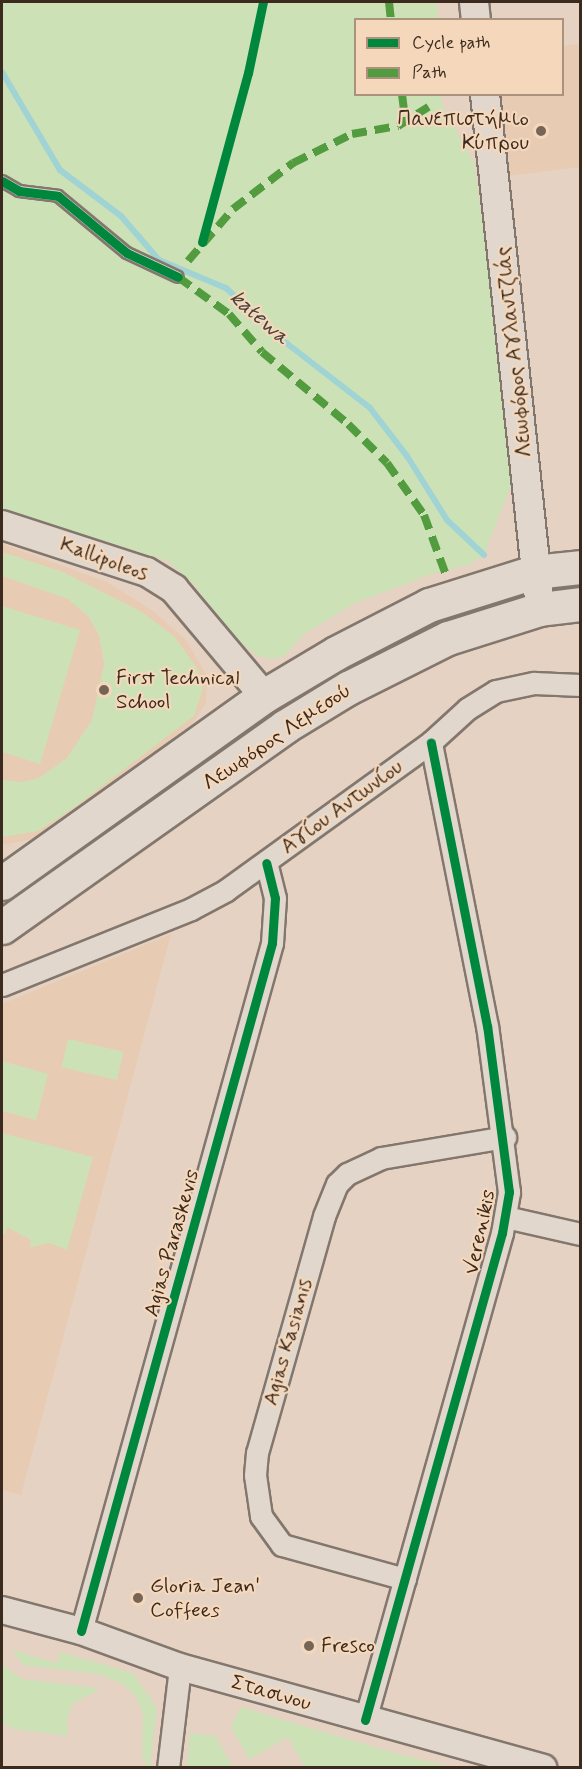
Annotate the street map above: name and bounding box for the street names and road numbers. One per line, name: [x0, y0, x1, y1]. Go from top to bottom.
street label: Λεωφόρος Αγλαντζιάς: [490, 245, 538, 459]
street label: Kallipoleos: [56, 531, 152, 587]
street label: Λεωφόρος Λεμεσού: [198, 678, 356, 796]
street label: Αγίου Αντωνίου: [276, 754, 408, 860]
street label: Agias Paraskevis: [139, 1168, 205, 1318]
street label: Verenikis: [459, 1187, 501, 1277]
street label: Agias Kasianis: [257, 1272, 319, 1412]
street label: Στασινου: [228, 1670, 314, 1716]

